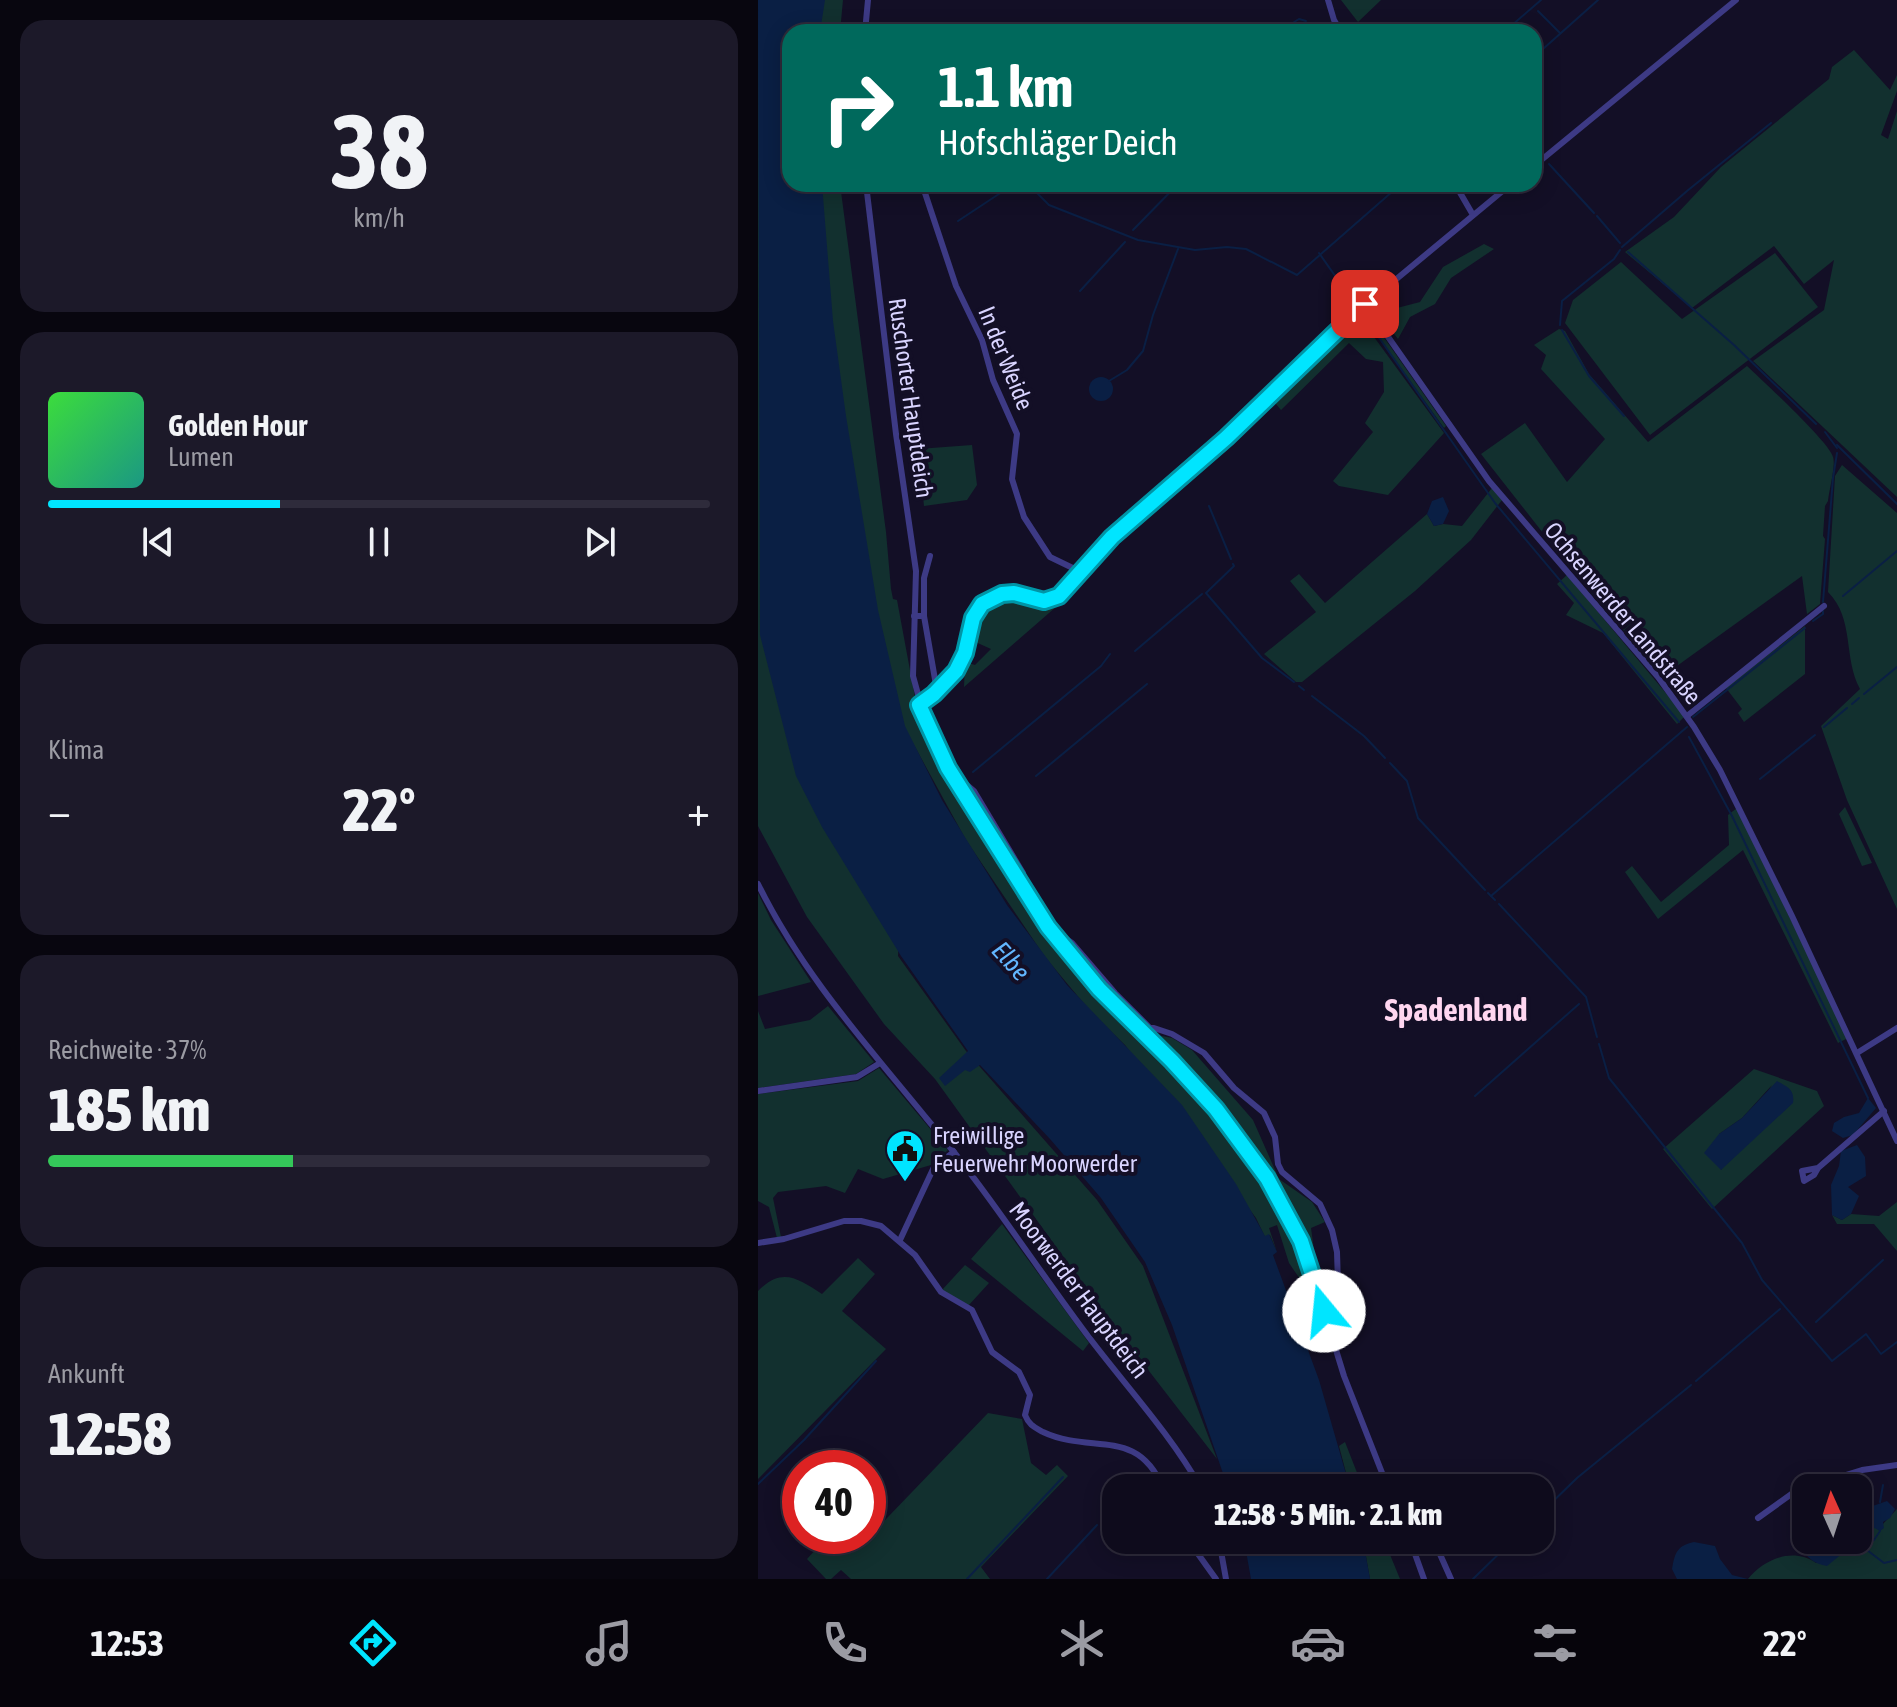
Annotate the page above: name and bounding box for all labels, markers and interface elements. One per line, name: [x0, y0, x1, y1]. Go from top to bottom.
text: 1.1 km: [938, 55, 1073, 119]
icon: right: [806, 56, 910, 160]
text: 38: [330, 91, 428, 210]
text: Hofschläger Deich: [938, 121, 1178, 163]
text: km/h: [353, 203, 405, 233]
pin: [1331, 270, 1399, 338]
icon: arrive: [1343, 282, 1387, 326]
street label: Ruschorter Hauptdeich: [884, 296, 938, 500]
street label: In der Weide: [973, 302, 1039, 414]
text: Golden Hour: [168, 408, 307, 442]
text: Lumen: [168, 442, 234, 472]
street label: Ochsenwerder Landstraße: [1539, 517, 1707, 709]
icon: previous: [136, 520, 180, 564]
icon: pause: [357, 520, 401, 564]
icon: next: [578, 520, 622, 564]
text: Klima: [48, 735, 104, 765]
text: 22°: [343, 775, 415, 844]
text: −: [48, 785, 71, 835]
text: +: [687, 785, 710, 835]
water label: Elbe: [986, 935, 1036, 987]
district label: Spadenland: [1385, 991, 1527, 1028]
text: Reichweite · 37%: [48, 1035, 206, 1065]
text: 185 km: [48, 1075, 210, 1144]
place label: Freiwillige Feuerwehr Moorwerder: [933, 1122, 1138, 1177]
public building icon: Freiwillige Feuerwehr Moorwerder: [884, 1128, 926, 1183]
street label: Moorwerder Hauptdeich: [1004, 1197, 1154, 1383]
position arrow: [1282, 1269, 1366, 1353]
text: Ankunft: [48, 1359, 125, 1389]
text: 12:58: [48, 1399, 171, 1468]
speed limit sign: 40: [782, 1450, 886, 1554]
north arrow: [1792, 1474, 1872, 1554]
map controls: [1792, 1474, 1872, 1554]
text: 12:58 · 5 Min. · 2.1 km: [1214, 1497, 1442, 1531]
icon: directions: [345, 1615, 401, 1671]
icon: music: [581, 1615, 637, 1671]
icon: phone: [817, 1615, 873, 1671]
icon: climate: [1054, 1615, 1110, 1671]
icon: car: [1290, 1615, 1346, 1671]
icon: filters: [1527, 1615, 1583, 1671]
text: 12:53: [90, 1622, 164, 1664]
text: 22°: [1763, 1622, 1807, 1664]

